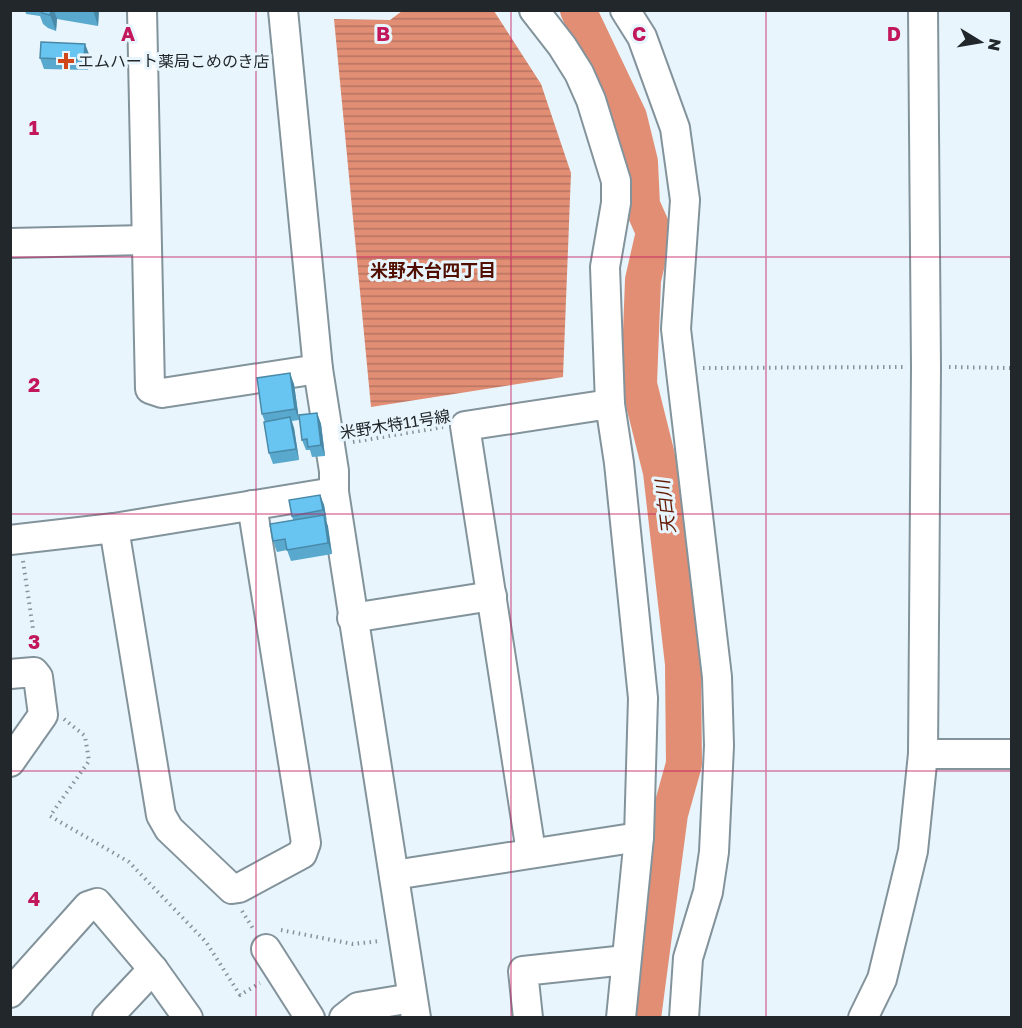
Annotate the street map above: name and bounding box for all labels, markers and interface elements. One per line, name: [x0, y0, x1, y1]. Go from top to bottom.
north arrow: [950, 12, 1010, 72]
text: A: [121, 21, 135, 45]
text: B: [376, 21, 390, 45]
text: C: [632, 21, 646, 45]
text: D: [887, 21, 901, 45]
text: N: [984, 37, 1006, 53]
place label: エムハート薬局こめのき店: [78, 51, 270, 71]
marker: エムハート薬局こめのき店: [59, 54, 73, 68]
text: 1: [29, 115, 39, 139]
district label: 米野木台四丁目: [370, 259, 496, 281]
text: 2: [28, 372, 40, 396]
street label: 米野木特11号線: [338, 405, 452, 443]
water label: 天白川: [651, 477, 679, 535]
text: 3: [28, 629, 40, 653]
text: 4: [28, 886, 40, 910]

